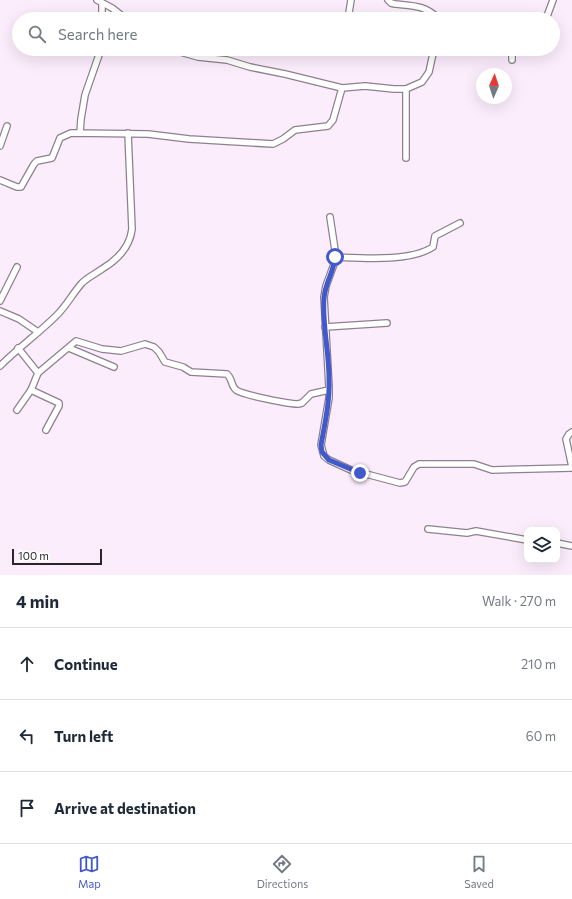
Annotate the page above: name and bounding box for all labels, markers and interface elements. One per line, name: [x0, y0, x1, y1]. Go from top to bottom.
search box: [12, 12, 560, 56]
icon: search: [26, 23, 48, 45]
text: Search here: [58, 25, 137, 43]
north arrow: [476, 68, 512, 104]
route start: [326, 248, 344, 266]
route end: [351, 464, 369, 482]
map controls: [524, 527, 560, 563]
button: layers: [524, 527, 560, 563]
scale bar: [12, 547, 102, 566]
text: 100 m: [18, 549, 49, 562]
text: 4 min: [16, 591, 59, 612]
text: Walk · 270 m: [482, 593, 556, 609]
icon: ahead: [16, 653, 38, 675]
text: Continue: [54, 655, 118, 673]
text: 210 m: [521, 656, 556, 672]
icon: left: [16, 725, 38, 747]
text: Turn left: [54, 727, 113, 745]
text: 60 m: [526, 728, 556, 744]
icon: arrive: [16, 797, 38, 819]
text: Arrive at destination: [54, 799, 196, 817]
tab: Map: [78, 853, 101, 890]
tab: Directions: [257, 853, 308, 890]
tab: Saved: [464, 853, 494, 890]

